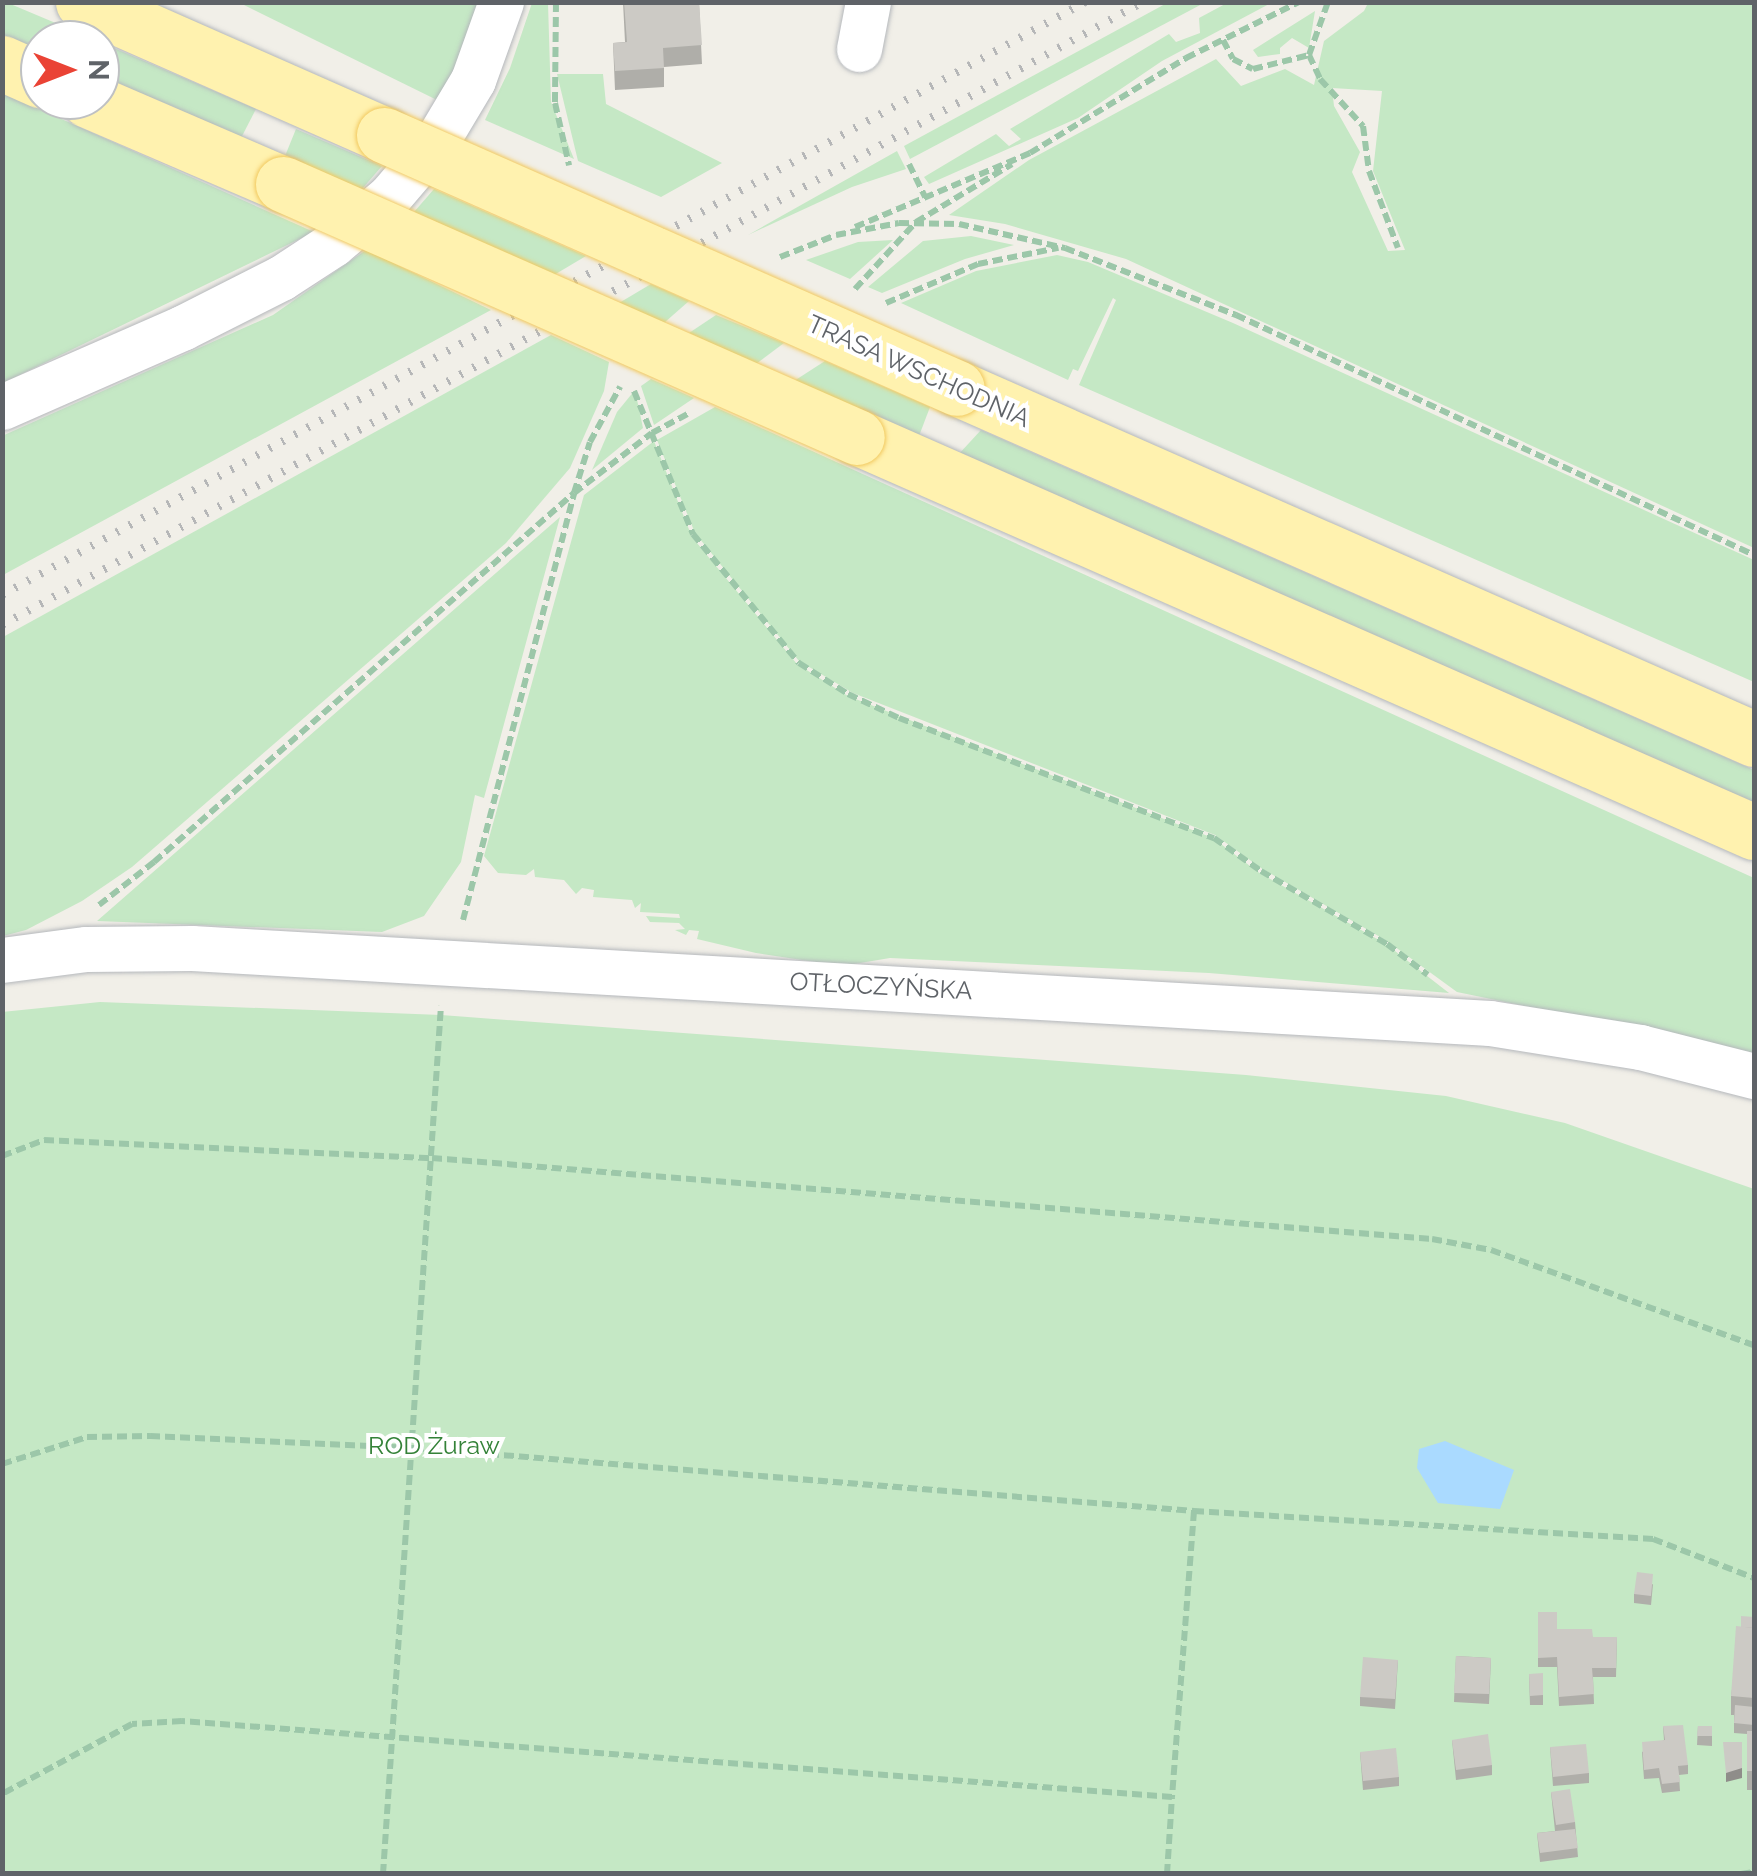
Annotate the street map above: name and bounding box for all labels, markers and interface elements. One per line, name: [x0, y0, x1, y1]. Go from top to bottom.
north arrow: [20, 20, 120, 120]
text: N: [82, 59, 115, 81]
street label: TRASA WSCHODNIA: [802, 308, 1036, 434]
street label: OTŁOCZYŃSKA: [789, 966, 973, 1006]
park label: ROD Żuraw: [368, 1430, 500, 1460]

